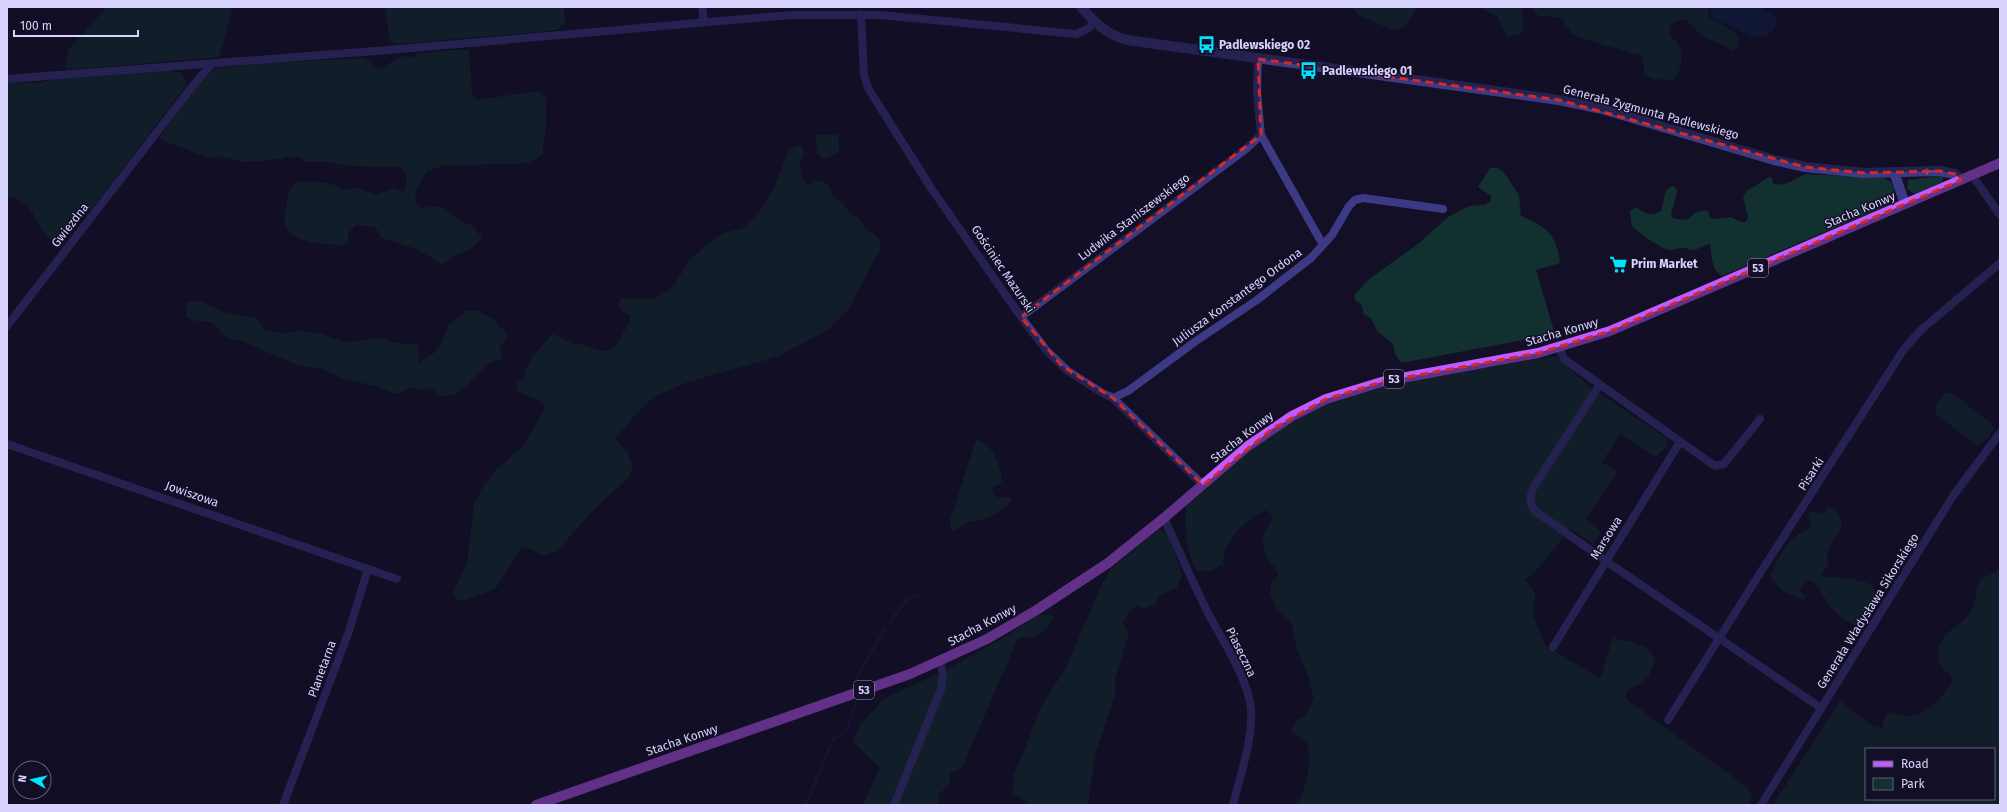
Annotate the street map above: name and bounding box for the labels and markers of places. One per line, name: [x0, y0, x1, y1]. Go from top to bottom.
bus stop icon: Padlewskiego 02: [1196, 35, 1216, 55]
place label: Padlewskiego 02: [1219, 38, 1310, 52]
bus stop icon: Padlewskiego 01: [1299, 61, 1319, 81]
place label: Padlewskiego 01: [1322, 64, 1412, 78]
supermarket icon: Prim Market: [1608, 254, 1628, 274]
place label: Prim Market: [1631, 257, 1698, 271]

